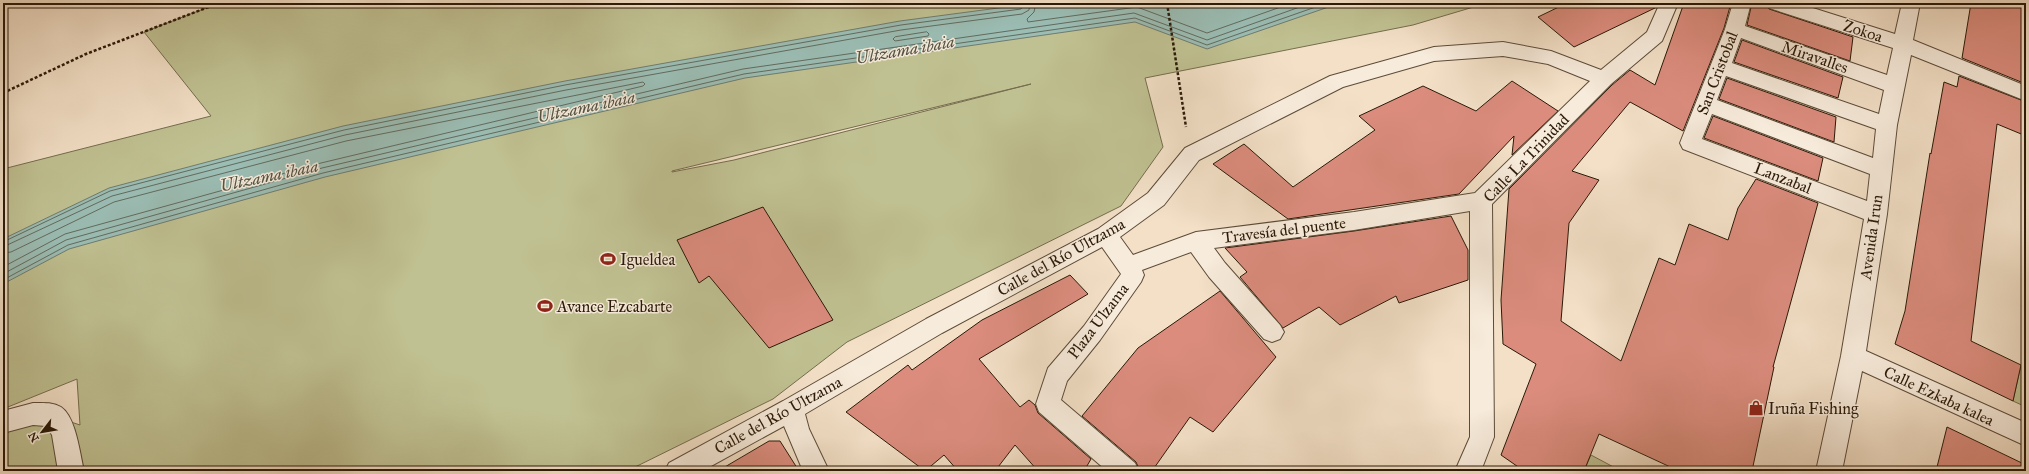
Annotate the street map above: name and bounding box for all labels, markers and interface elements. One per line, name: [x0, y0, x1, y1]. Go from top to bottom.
street label: Zokoa: [1841, 16, 1885, 46]
street label: San Cristobal: [1692, 28, 1742, 117]
water label: Ultzama ibaia: [854, 31, 956, 69]
street label: Miravalles: [1779, 37, 1851, 77]
water label: Ultzama ibaia: [535, 86, 637, 128]
street label: Calle La Trinidad: [1479, 110, 1573, 206]
water label: Ultzama ibaia: [218, 155, 320, 197]
street label: Lanzabal: [1751, 158, 1815, 198]
street label: Avenida Irun: [1855, 193, 1886, 282]
street label: Travesía del puente: [1221, 213, 1347, 247]
street label: Calle del Río Ultzama: [994, 214, 1128, 300]
sports icon: Igueldea: [599, 250, 617, 268]
place label: Igueldea: [620, 250, 675, 270]
street label: Plaza Ulzama: [1064, 279, 1133, 362]
sports icon: Avance Ezcabarte: [536, 297, 554, 315]
place label: Avance Ezcabarte: [556, 297, 673, 316]
street label: Calle Ezkaba kalea: [1881, 362, 1997, 430]
street label: Calle del Río Ultzama: [711, 372, 845, 458]
shop icon: Iruña Fishing: [1747, 399, 1765, 417]
place label: Iruña Fishing: [1768, 399, 1859, 419]
north arrow: [22, 412, 62, 452]
text: N: [26, 429, 42, 444]

